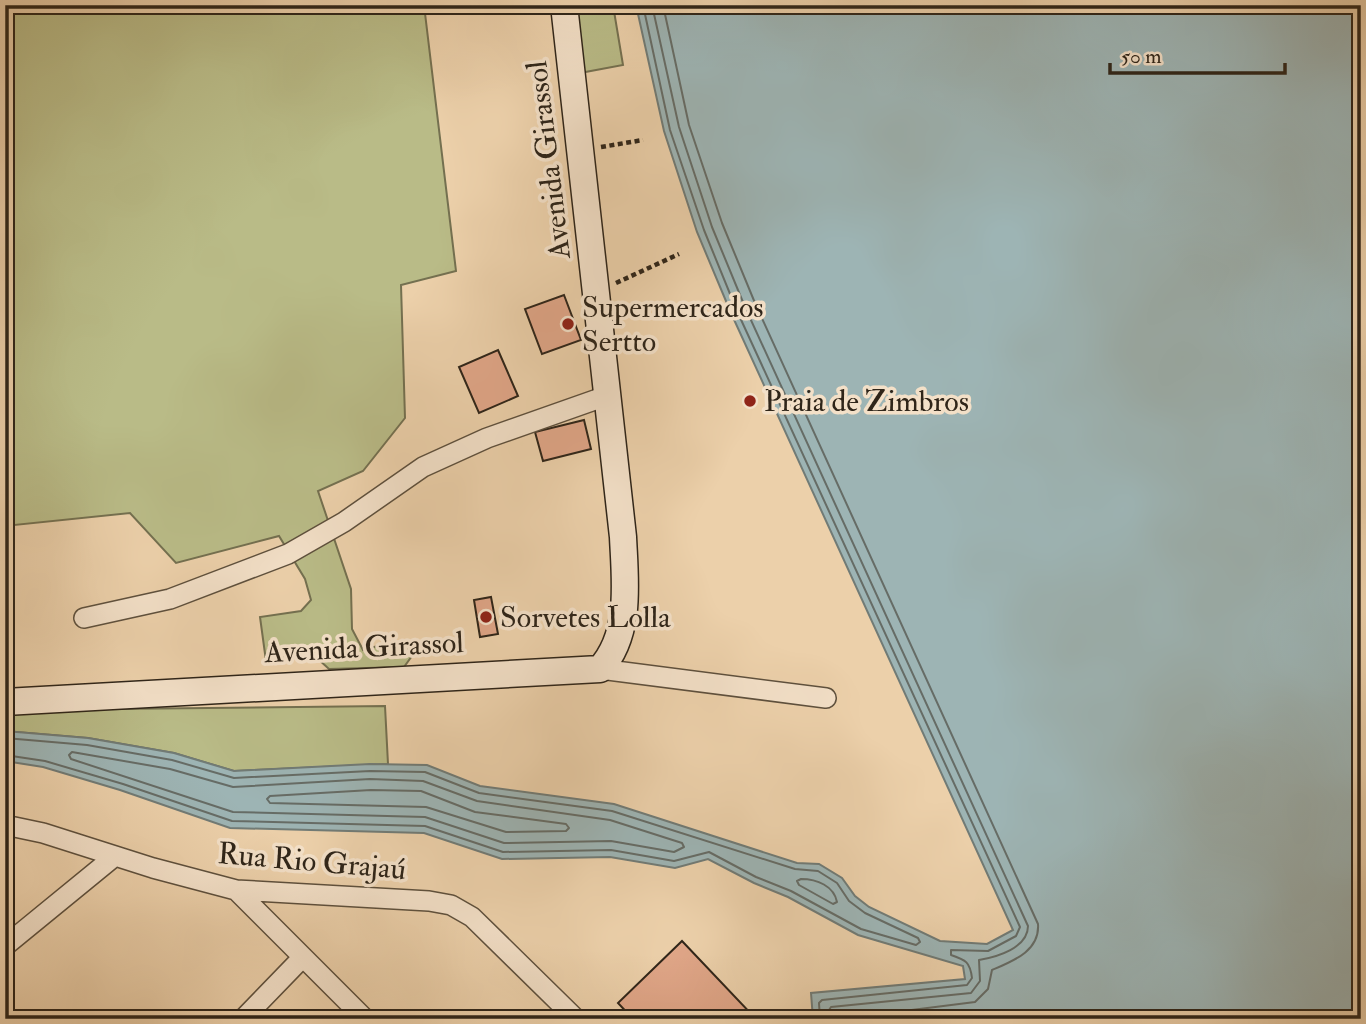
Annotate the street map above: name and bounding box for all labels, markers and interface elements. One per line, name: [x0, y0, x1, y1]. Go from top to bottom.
scale bar: [1110, 32, 1286, 76]
text: 50 m: [1121, 43, 1162, 70]
street label: Avenida Girassol: [518, 58, 579, 262]
place label: Supermercados Sertto: [582, 289, 764, 360]
marker: Supermercados Sertto: [560, 316, 576, 332]
place label: Praia de Zimbros: [764, 383, 969, 420]
marker: Praia de Zimbros: [742, 393, 758, 409]
place label: Sorvetes Lolla: [500, 599, 671, 636]
marker: Sorvetes Lolla: [478, 609, 494, 625]
street label: Avenida Girassol: [262, 624, 465, 671]
street label: Rua Rio Grajaú: [216, 835, 408, 888]

